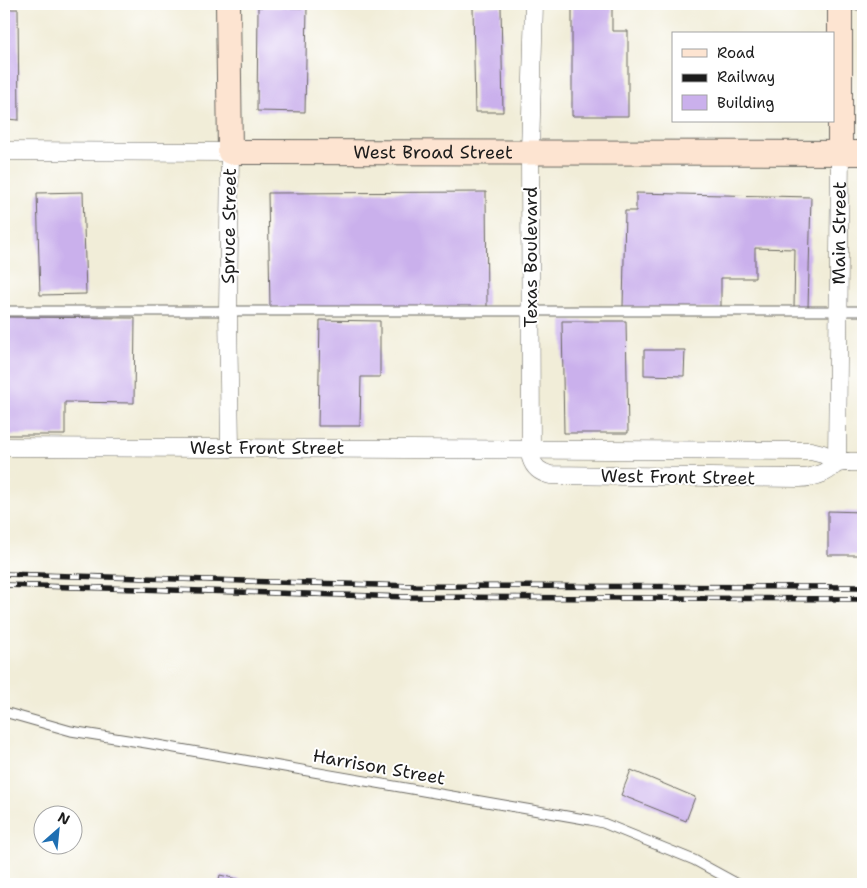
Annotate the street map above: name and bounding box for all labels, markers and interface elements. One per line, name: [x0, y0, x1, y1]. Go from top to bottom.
legend: [672, 32, 834, 122]
text: Road: [717, 43, 755, 63]
text: Railway: [717, 67, 775, 87]
text: Building: [717, 93, 774, 113]
street label: West Broad Street: [353, 140, 513, 164]
street label: Spruce Street: [216, 168, 242, 284]
street label: Main Street: [827, 181, 852, 285]
street label: Texas Boulevard: [519, 186, 543, 328]
street label: West Front Street: [190, 436, 344, 460]
street label: West Front Street: [600, 464, 756, 490]
street label: Harrison Street: [311, 744, 447, 790]
north arrow: [32, 806, 82, 856]
text: N: [55, 808, 73, 829]

